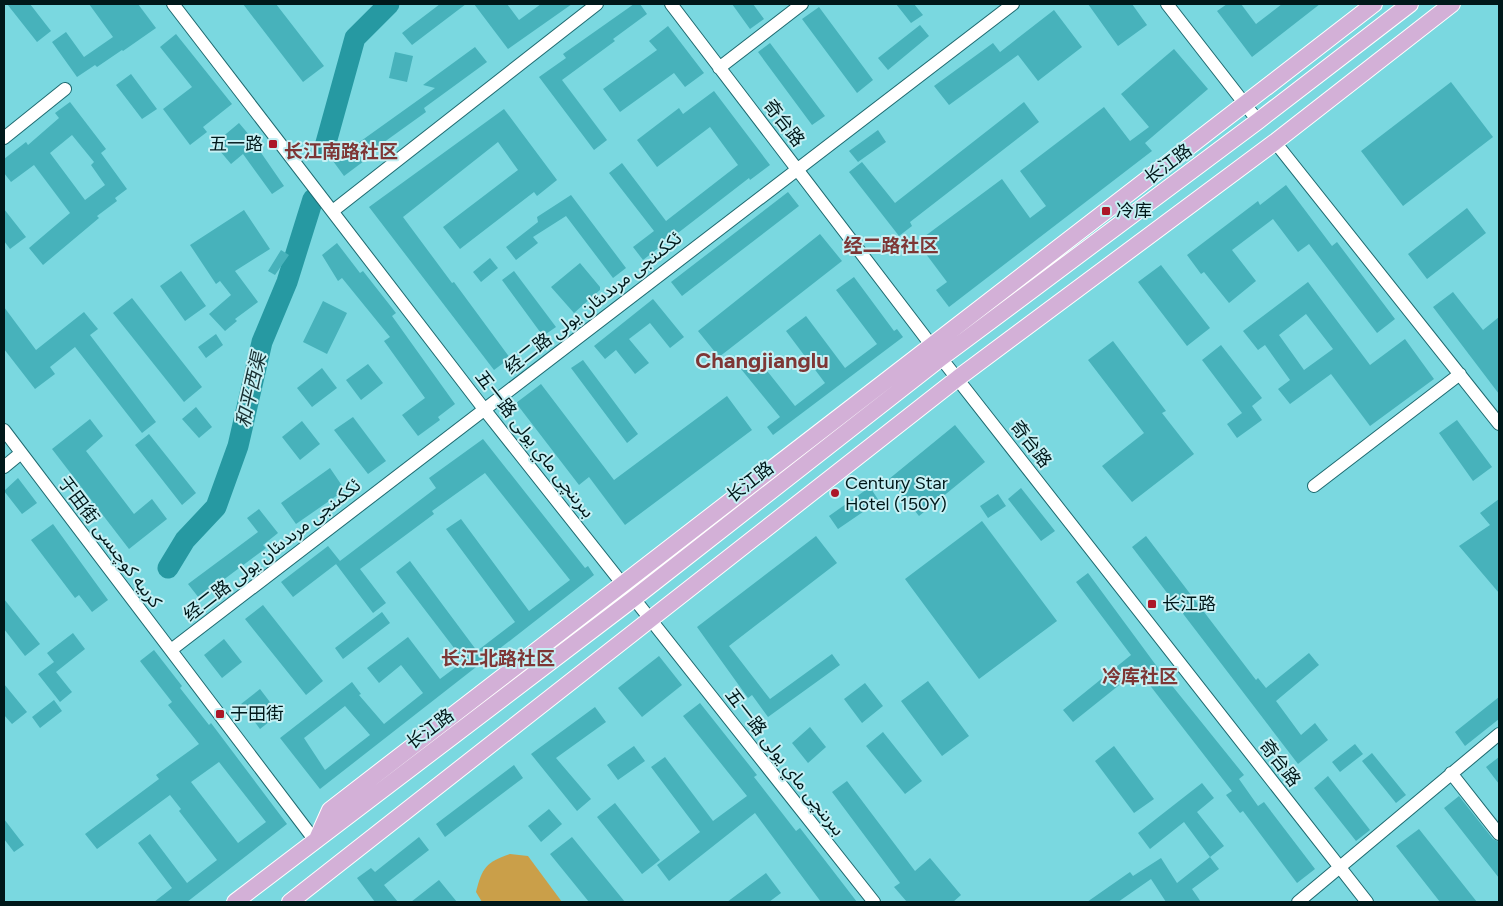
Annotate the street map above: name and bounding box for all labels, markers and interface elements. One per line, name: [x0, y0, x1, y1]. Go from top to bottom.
street label: 奇台路: [759, 95, 809, 151]
place label: 五一路: [209, 133, 263, 155]
marker: 五一路: [267, 138, 279, 150]
street label: 长江路: [1140, 139, 1196, 189]
district label: 长江南路社区: [284, 140, 398, 163]
place label: 冷库: [1116, 200, 1152, 222]
marker: 冷库: [1100, 205, 1112, 217]
street label: 经二路 ئككىنجى مرىدىئان يولى: [500, 227, 686, 379]
district label: 经二路社区: [843, 234, 939, 257]
water label: 和平西渠: [231, 347, 271, 430]
district label: Changjianglu: [695, 347, 829, 374]
street label: 五一路 بىرىنچى ماي يولى: [469, 366, 599, 523]
street label: 奇台路: [1006, 416, 1056, 472]
street label: 长江路: [722, 457, 778, 507]
street label: 于田街 كرىيە كوچىسى: [53, 472, 167, 612]
place label: Century Star Hotel (150Y): [845, 472, 948, 515]
street label: 经二路 ئككىنجى مرىدىئان يولى: [179, 474, 365, 626]
marker: Century Star Hotel (150Y): [829, 487, 841, 499]
place label: 长江路: [1162, 593, 1216, 615]
marker: 长江路: [1146, 598, 1158, 610]
district label: 长江北路社区: [441, 647, 555, 670]
district label: 冷库社区: [1102, 665, 1178, 688]
street label: 五一路 بىرىنچى ماي يولى: [719, 684, 849, 841]
place label: 于田街: [230, 703, 284, 725]
street label: 长江路: [402, 704, 458, 754]
marker: 于田街: [214, 708, 226, 720]
street label: 奇台路: [1255, 735, 1305, 791]

